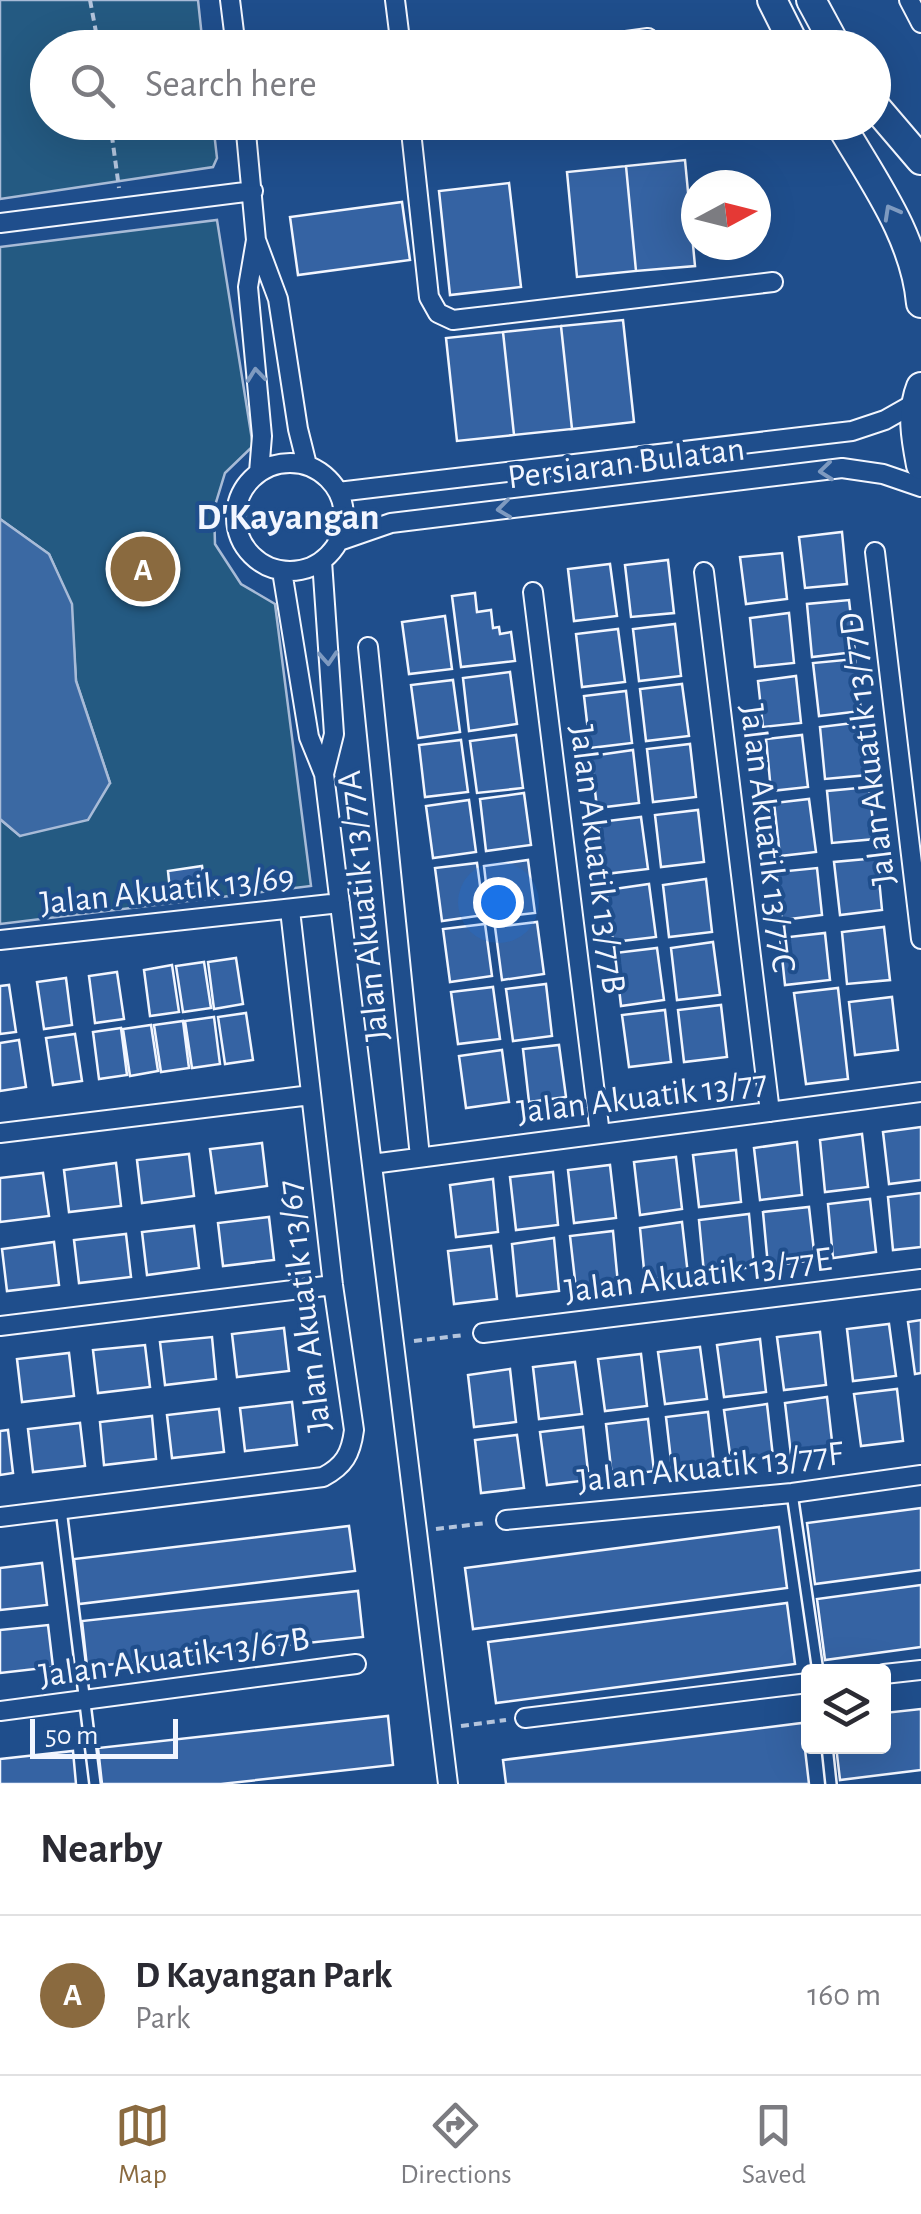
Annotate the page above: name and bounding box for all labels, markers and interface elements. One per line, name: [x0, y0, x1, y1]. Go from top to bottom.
search box: [30, 30, 891, 140]
icon: search: [65, 58, 120, 113]
text: Search here: [145, 66, 317, 104]
north arrow: [681, 170, 771, 260]
one-way arrow: [883, 204, 903, 222]
one-way arrow: [246, 367, 268, 383]
street label: Persiaran Bulatan: [506, 432, 747, 495]
one-way arrow: [818, 459, 834, 481]
one-way arrow: [495, 498, 511, 519]
district label: D'Kayangan: [196, 499, 380, 537]
pin: A: [110, 532, 176, 606]
street label: Jalan Akuatik 13/77D: [833, 610, 902, 887]
one-way arrow: [317, 651, 339, 667]
street label: Jalan Akuatik 13/77C: [734, 702, 801, 974]
street label: Jalan Akuatik 13/77B: [564, 723, 631, 996]
street label: Jalan Akuatik 13/77A: [332, 769, 395, 1043]
street label: Jalan Akuatik 13/69: [38, 860, 296, 921]
your location: [473, 877, 524, 928]
street label: Jalan Akuatik 13/77: [515, 1065, 769, 1130]
street label: Jalan Akuatik 13/67: [272, 1178, 337, 1434]
street label: Jalan Akuatik 13/77E: [563, 1242, 834, 1309]
street label: Jalan Akuatik 13/77F: [576, 1436, 846, 1499]
street label: Jalan Akuatik 13/67B: [37, 1621, 312, 1694]
map controls: [801, 1664, 891, 1754]
button: layers: [801, 1664, 891, 1754]
scale bar: [30, 1714, 178, 1758]
text: 50 m: [45, 1722, 99, 1750]
text: Nearby: [40, 1828, 163, 1870]
text: D Kayangan Park: [135, 1957, 392, 1995]
text: A: [63, 1979, 82, 2011]
text: 160 m: [807, 1979, 881, 2011]
text: Park: [135, 2002, 190, 2034]
tab: Map: [115, 2098, 170, 2192]
tab: Directions: [400, 2098, 512, 2192]
tab: Saved: [742, 2098, 806, 2192]

